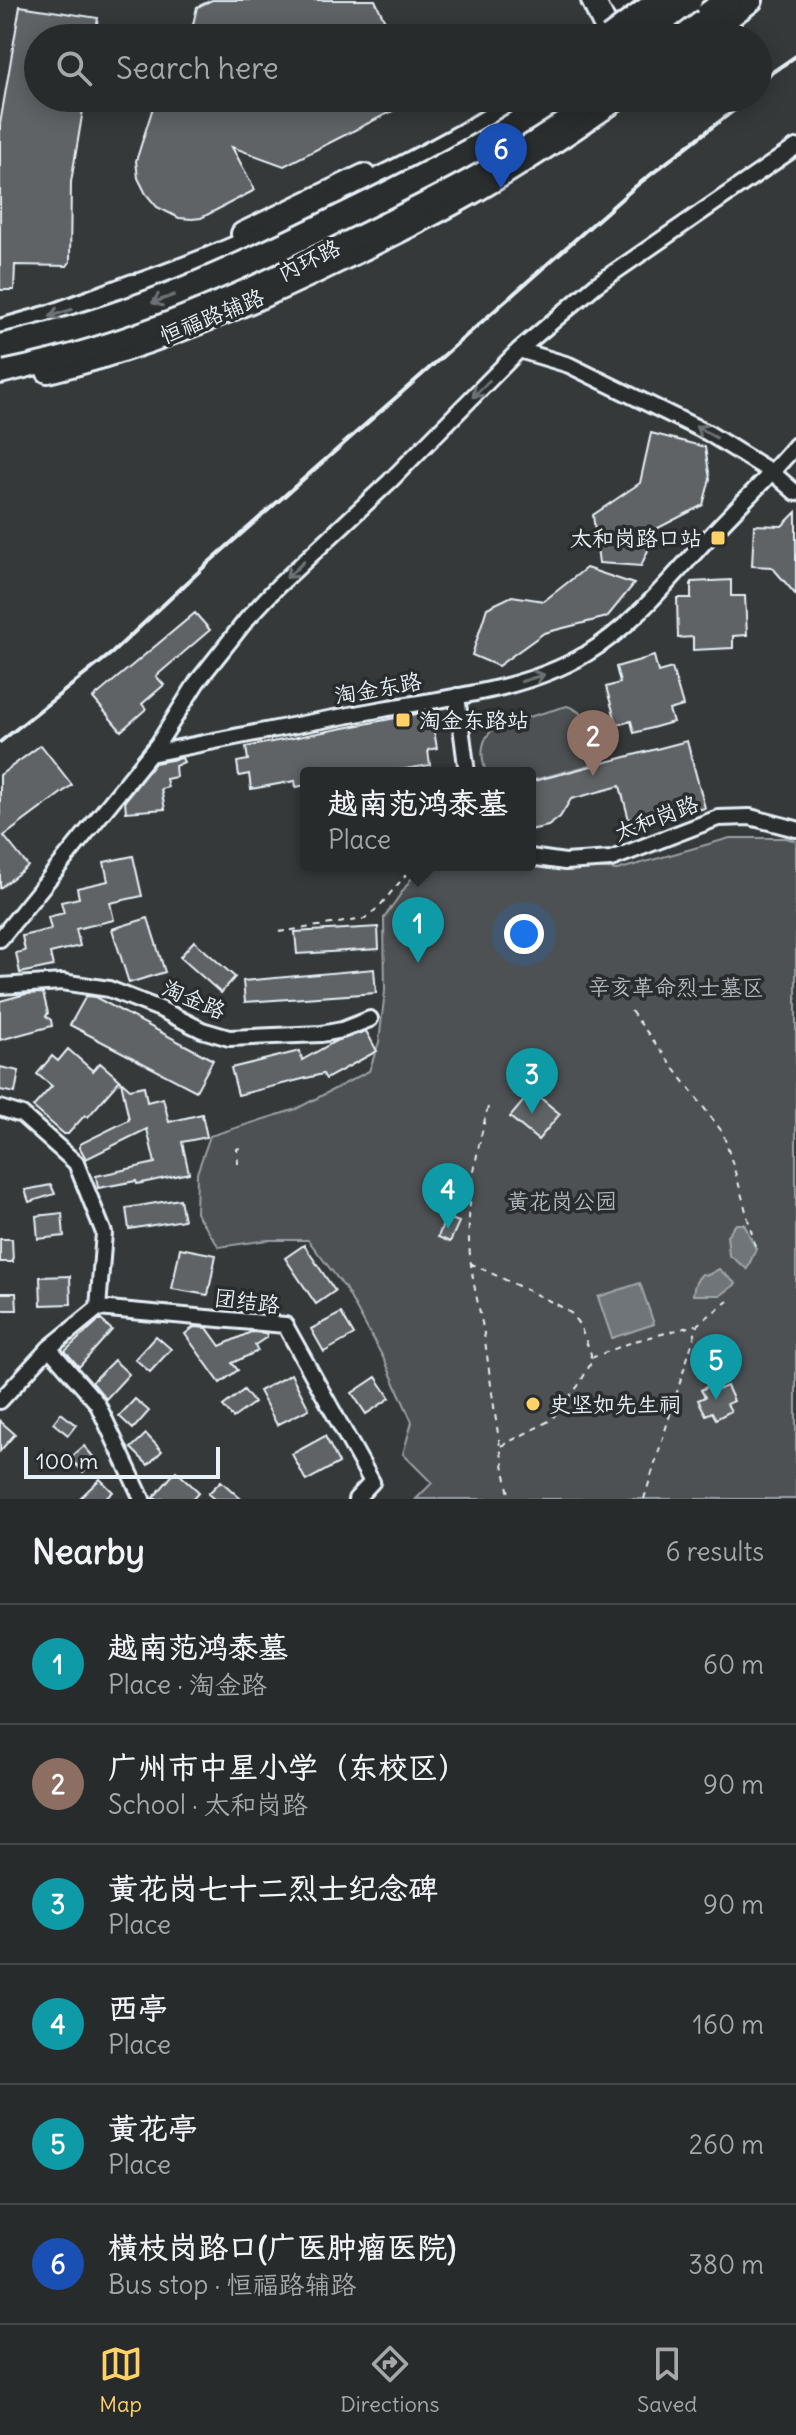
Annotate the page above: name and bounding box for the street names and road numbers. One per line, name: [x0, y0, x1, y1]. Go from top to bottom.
street label: 内环路: [273, 233, 345, 287]
street label: 恒福路辅路: [156, 282, 268, 350]
street label: 淘金东路: [332, 667, 424, 709]
street label: 太和岗路: [610, 789, 702, 847]
street label: 淘金路: [158, 973, 230, 1025]
street label: 团结路: [213, 1283, 281, 1319]

